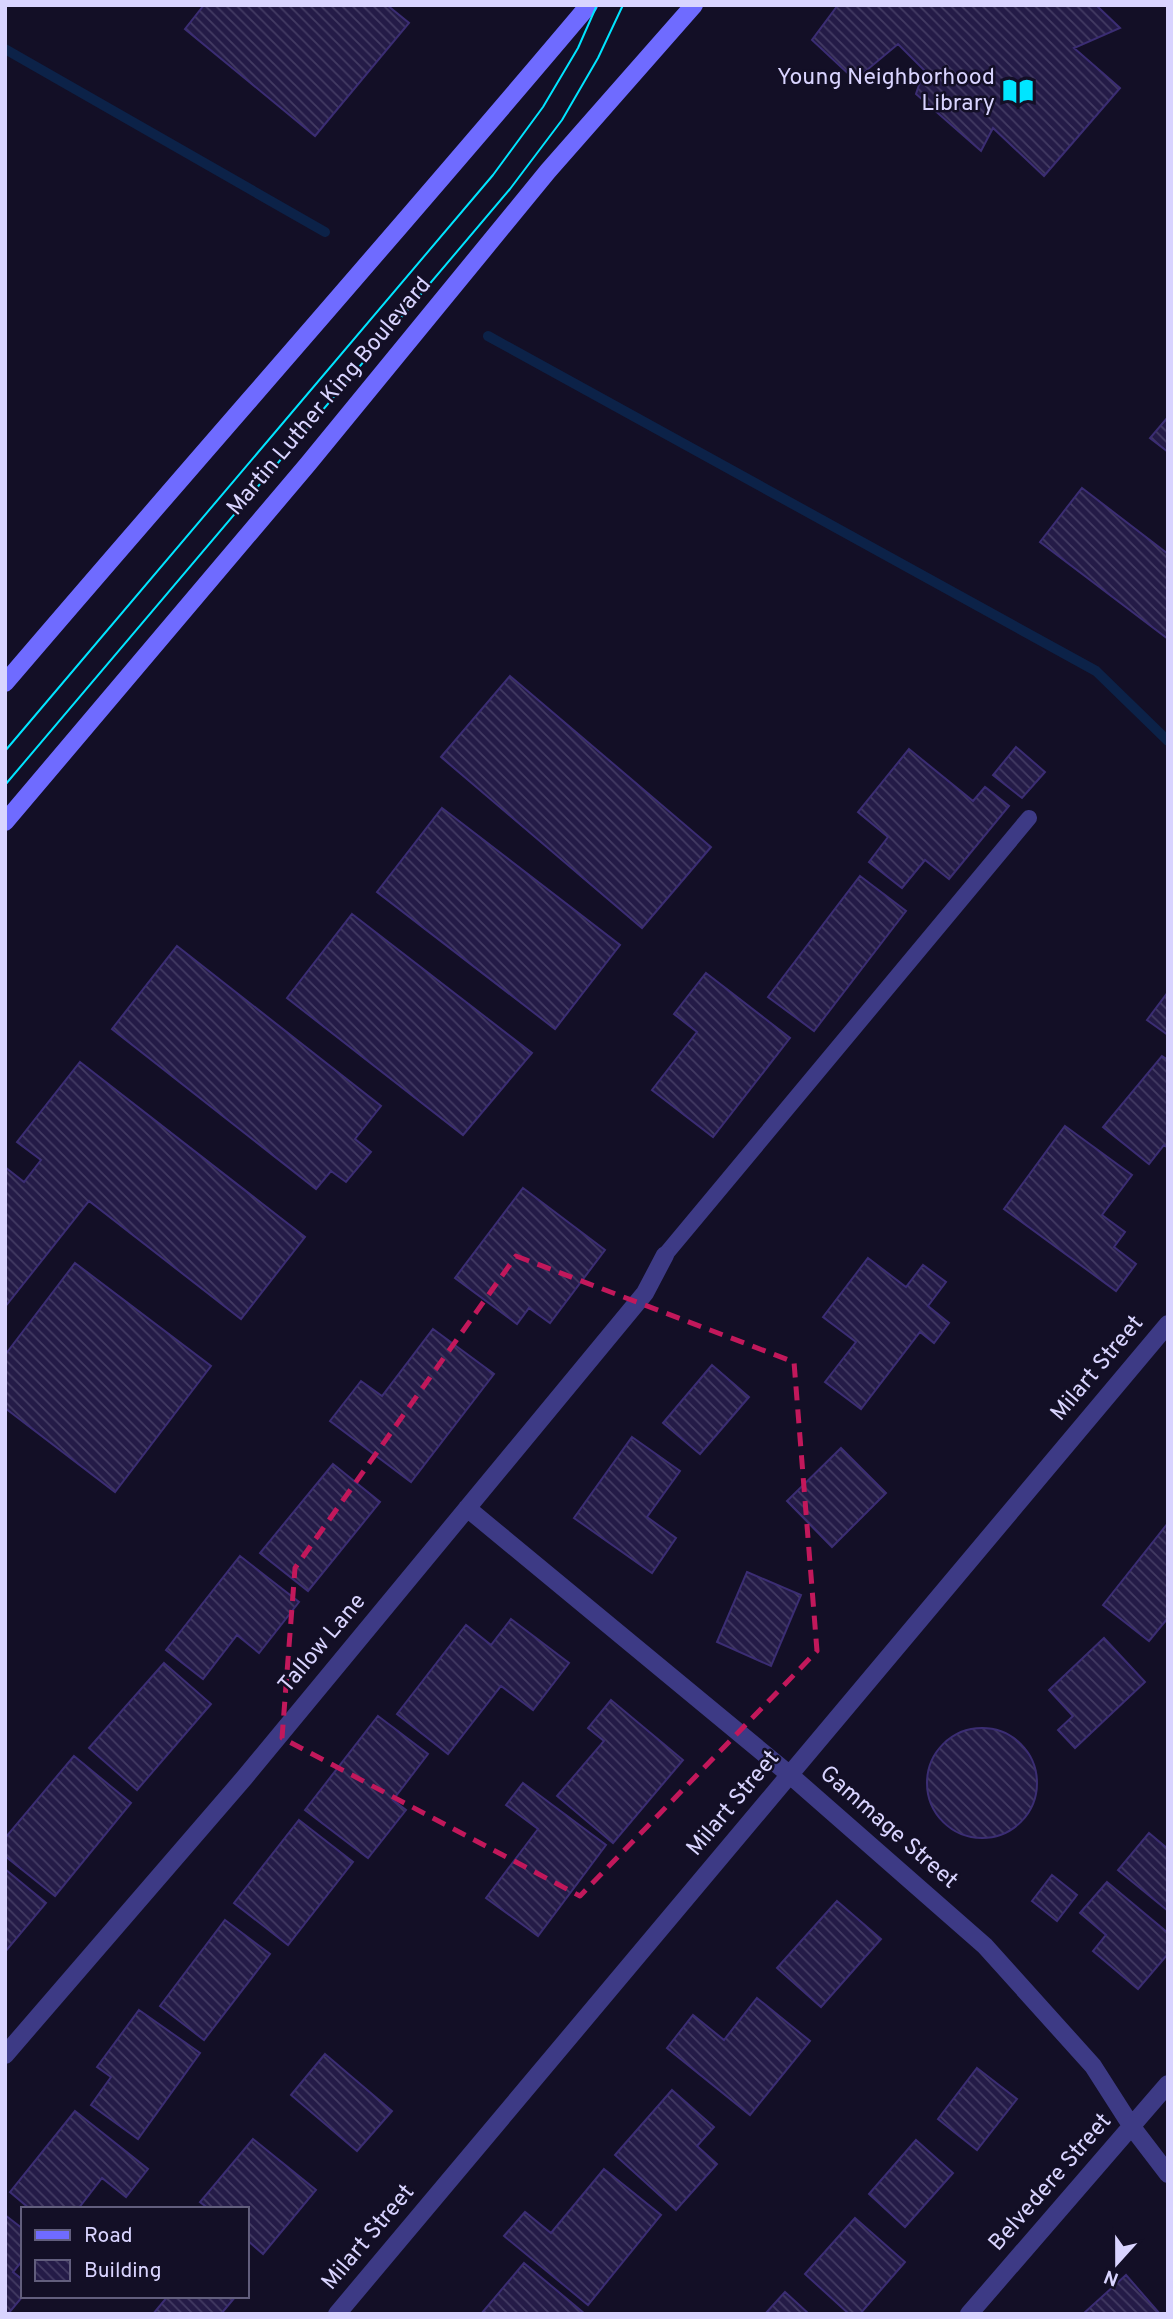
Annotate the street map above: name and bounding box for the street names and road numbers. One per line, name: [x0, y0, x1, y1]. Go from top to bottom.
street label: Martin Luther King Boulevard: [222, 272, 438, 522]
street label: Milart Street: [1045, 1310, 1151, 1428]
street label: Tallow Lane: [273, 1588, 373, 1700]
street label: Milart Street: [681, 1745, 787, 1863]
street label: Gammage Street: [813, 1760, 963, 1896]
street label: Belvedere Street: [983, 2108, 1119, 2258]
street label: Milart Street: [316, 2179, 422, 2297]

